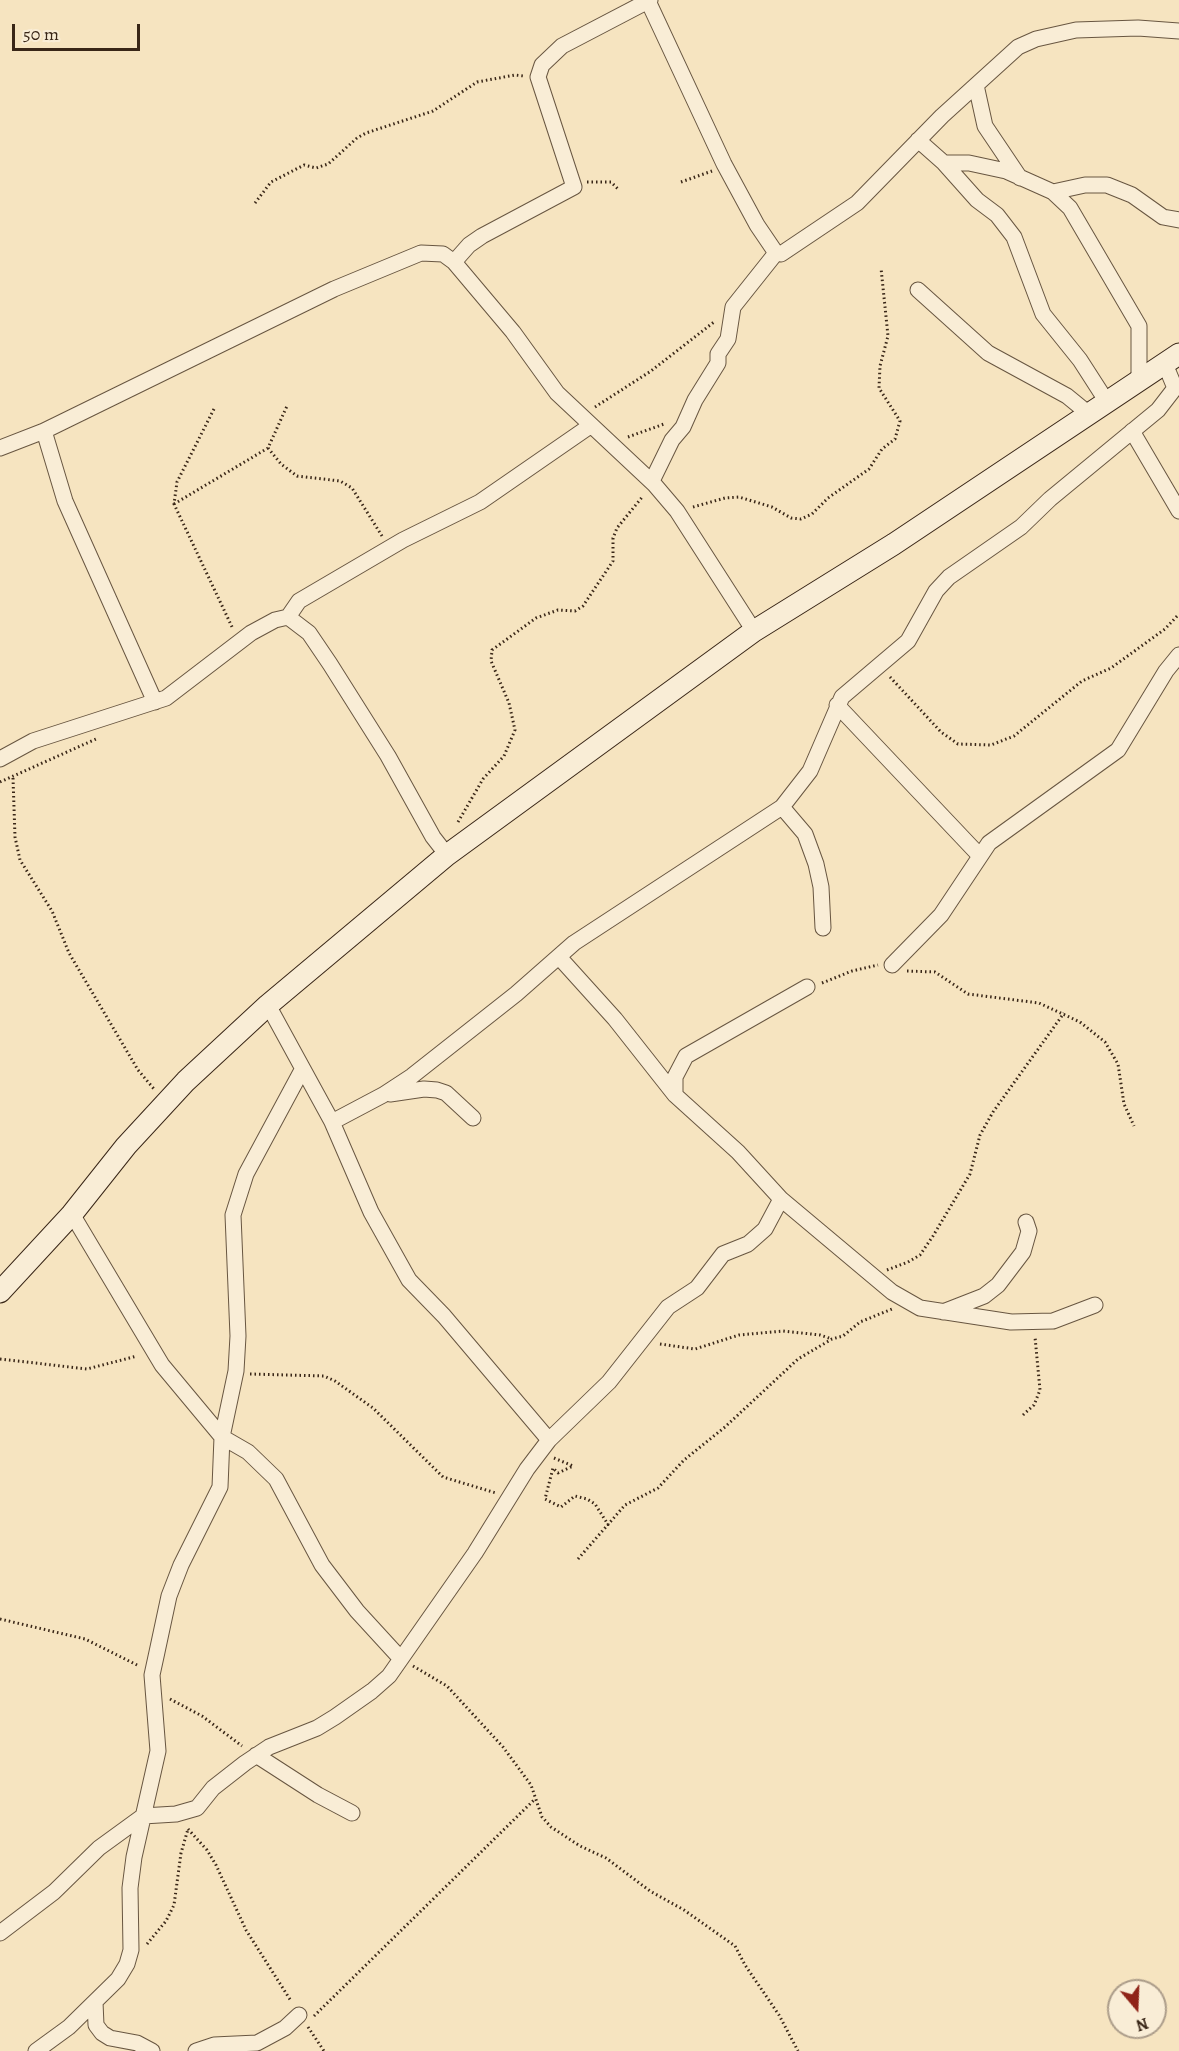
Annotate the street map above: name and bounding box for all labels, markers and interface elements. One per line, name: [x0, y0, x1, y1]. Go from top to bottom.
scale bar: [15, 12, 142, 50]
text: 50 m: [23, 22, 59, 46]
north arrow: [1107, 1979, 1167, 2039]
text: N: [1133, 2012, 1151, 2036]

